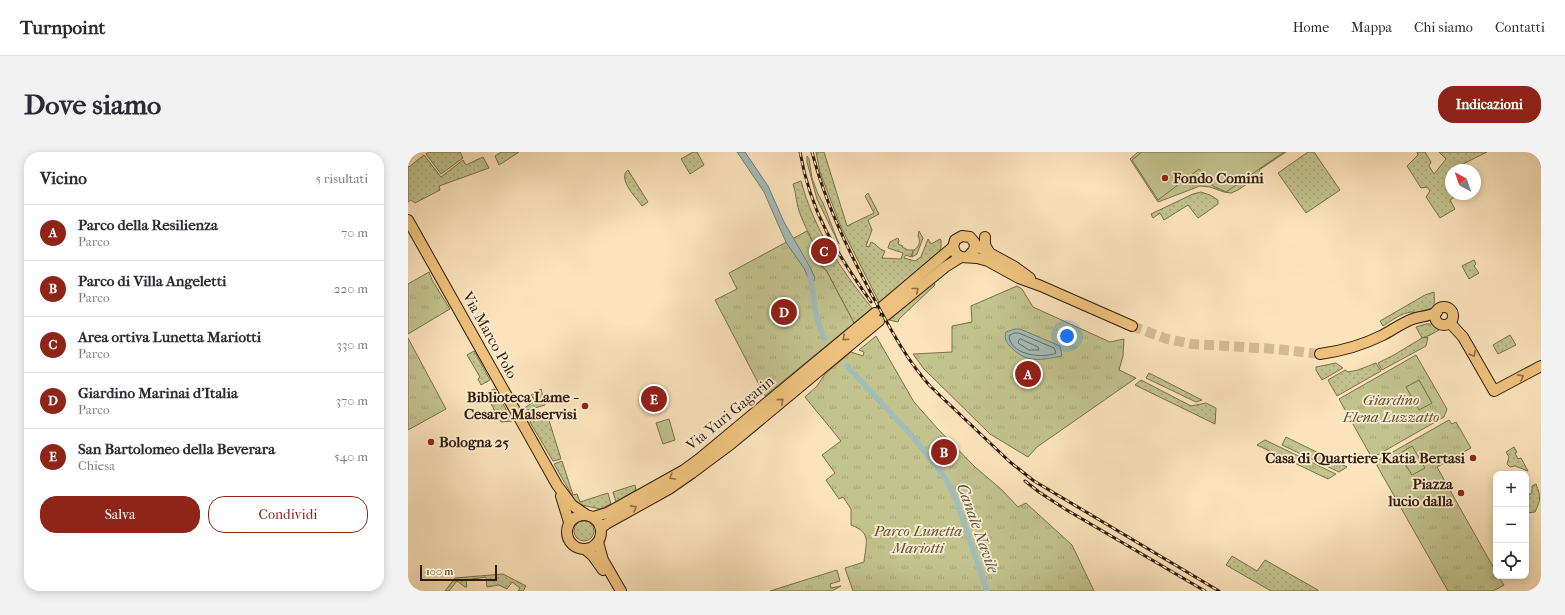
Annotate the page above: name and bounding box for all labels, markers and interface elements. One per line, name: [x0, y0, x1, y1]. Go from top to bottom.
text: Turnpoint: [20, 17, 105, 39]
text: Home: [1293, 19, 1329, 36]
text: Mappa: [1351, 19, 1392, 36]
text: Chi siamo: [1414, 19, 1473, 36]
text: Contatti: [1495, 19, 1545, 36]
button: Indicazioni: [1438, 86, 1541, 123]
text: Dove siamo: [24, 88, 161, 121]
north arrow: [1445, 164, 1481, 200]
text: Vicino: [40, 168, 87, 188]
place label: Fondo Comini: [1172, 169, 1264, 187]
text: 5 risultati: [315, 171, 368, 186]
marker: Fondo Comini: [1160, 173, 1170, 183]
text: Parco della Resilienza: [78, 216, 218, 234]
text: A: [49, 225, 57, 240]
text: 70 m: [341, 225, 368, 240]
text: Parco: [78, 234, 110, 249]
pin: C: [811, 236, 837, 266]
text: Parco di Villa Angeletti: [78, 272, 226, 290]
text: B: [49, 281, 57, 296]
text: 220 m: [334, 281, 368, 296]
street label: Via Marco Polo: [458, 288, 521, 382]
one-way arrow: [912, 288, 919, 295]
text: Parco: [78, 290, 110, 305]
pin: D: [771, 297, 797, 327]
your location: [1057, 326, 1077, 346]
text: Area ortiva Lunetta Mariotti: [78, 328, 261, 346]
one-way arrow: [842, 334, 849, 341]
text: C: [49, 337, 57, 352]
text: 330 m: [337, 337, 368, 352]
text: Parco: [78, 346, 110, 361]
one-way arrow: [1468, 350, 1475, 357]
pin: A: [1015, 359, 1041, 389]
street label: Via Yuri Gagarin: [682, 372, 778, 455]
one-way arrow: [1517, 375, 1524, 382]
text: Giardino Marinai d'Italia: [78, 384, 238, 402]
pin: E: [641, 384, 667, 414]
place label: Biblioteca Lame - Cesare Malservisi: [464, 388, 579, 423]
park label: Giardino Elena Luzzatto: [1342, 391, 1439, 426]
text: D: [48, 393, 58, 408]
text: 370 m: [336, 393, 368, 408]
one-way arrow: [777, 399, 784, 406]
marker: Biblioteca Lame - Cesare Malservisi: [580, 401, 590, 411]
text: Parco: [78, 402, 110, 417]
place label: Bologna 25: [439, 433, 510, 451]
marker: Bologna 25: [426, 437, 436, 447]
pin: B: [931, 437, 957, 467]
text: San Bartolomeo della Beverara: [78, 440, 275, 458]
text: E: [49, 449, 57, 464]
text: 540 m: [334, 449, 368, 464]
place label: Casa di Quartiere Katia Bertasi: [1265, 449, 1466, 467]
marker: Casa di Quartiere Katia Bertasi: [1468, 453, 1478, 463]
text: Chiesa: [78, 458, 115, 473]
map controls: [1493, 471, 1529, 579]
button: +: [1493, 471, 1529, 507]
one-way arrow: [669, 472, 676, 479]
place label: Piazza lucio dalla: [1387, 475, 1454, 510]
water label: Canale Navile: [953, 481, 1003, 576]
marker: Piazza lucio dalla: [1456, 488, 1466, 498]
button: Salva: [40, 496, 200, 533]
button: Condividi: [208, 496, 368, 533]
one-way arrow: [630, 505, 637, 513]
button: −: [1493, 507, 1529, 543]
park label: Parco Lunetta Mariotti: [873, 522, 962, 557]
button: locate: [1493, 543, 1529, 579]
scale bar: [420, 563, 497, 582]
text: 100 m: [426, 565, 454, 578]

